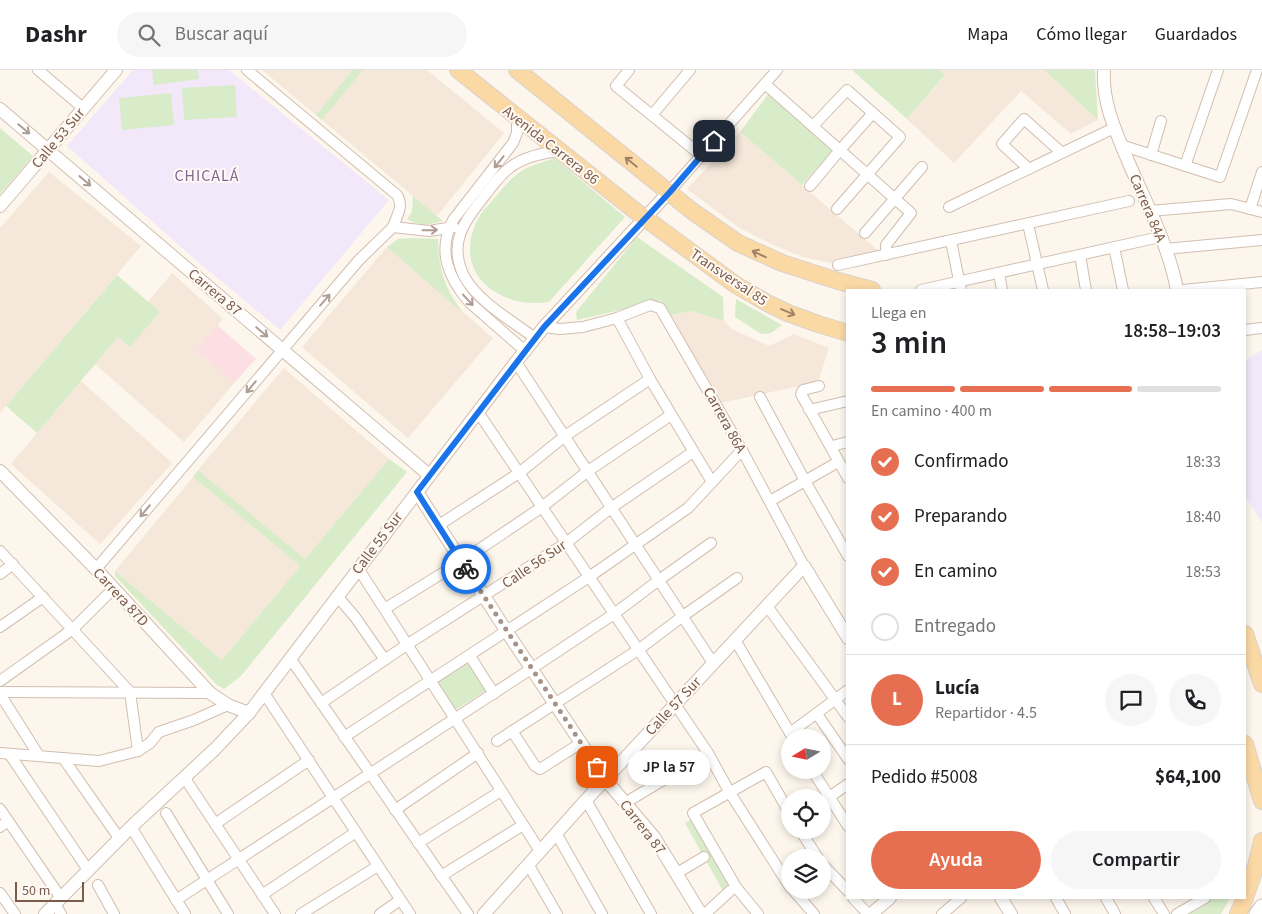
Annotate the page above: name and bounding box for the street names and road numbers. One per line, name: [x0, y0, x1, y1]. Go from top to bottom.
street label: Avenida Carrera 86: [498, 101, 603, 190]
street label: Calle 53 Sur: [27, 103, 91, 173]
street label: Carrera 84A: [1124, 171, 1172, 246]
street label: Transversal 85: [686, 244, 772, 311]
street label: Carrera 87: [183, 264, 246, 321]
street label: Carrera 86A: [698, 384, 752, 458]
street label: Calle 55 Sur: [347, 507, 408, 579]
street label: Calle 56 Sur: [498, 535, 571, 594]
street label: Carrera 87D: [88, 563, 153, 631]
street label: Calle 57 Sur: [641, 672, 707, 740]
street label: Carrera 87: [615, 796, 671, 859]

